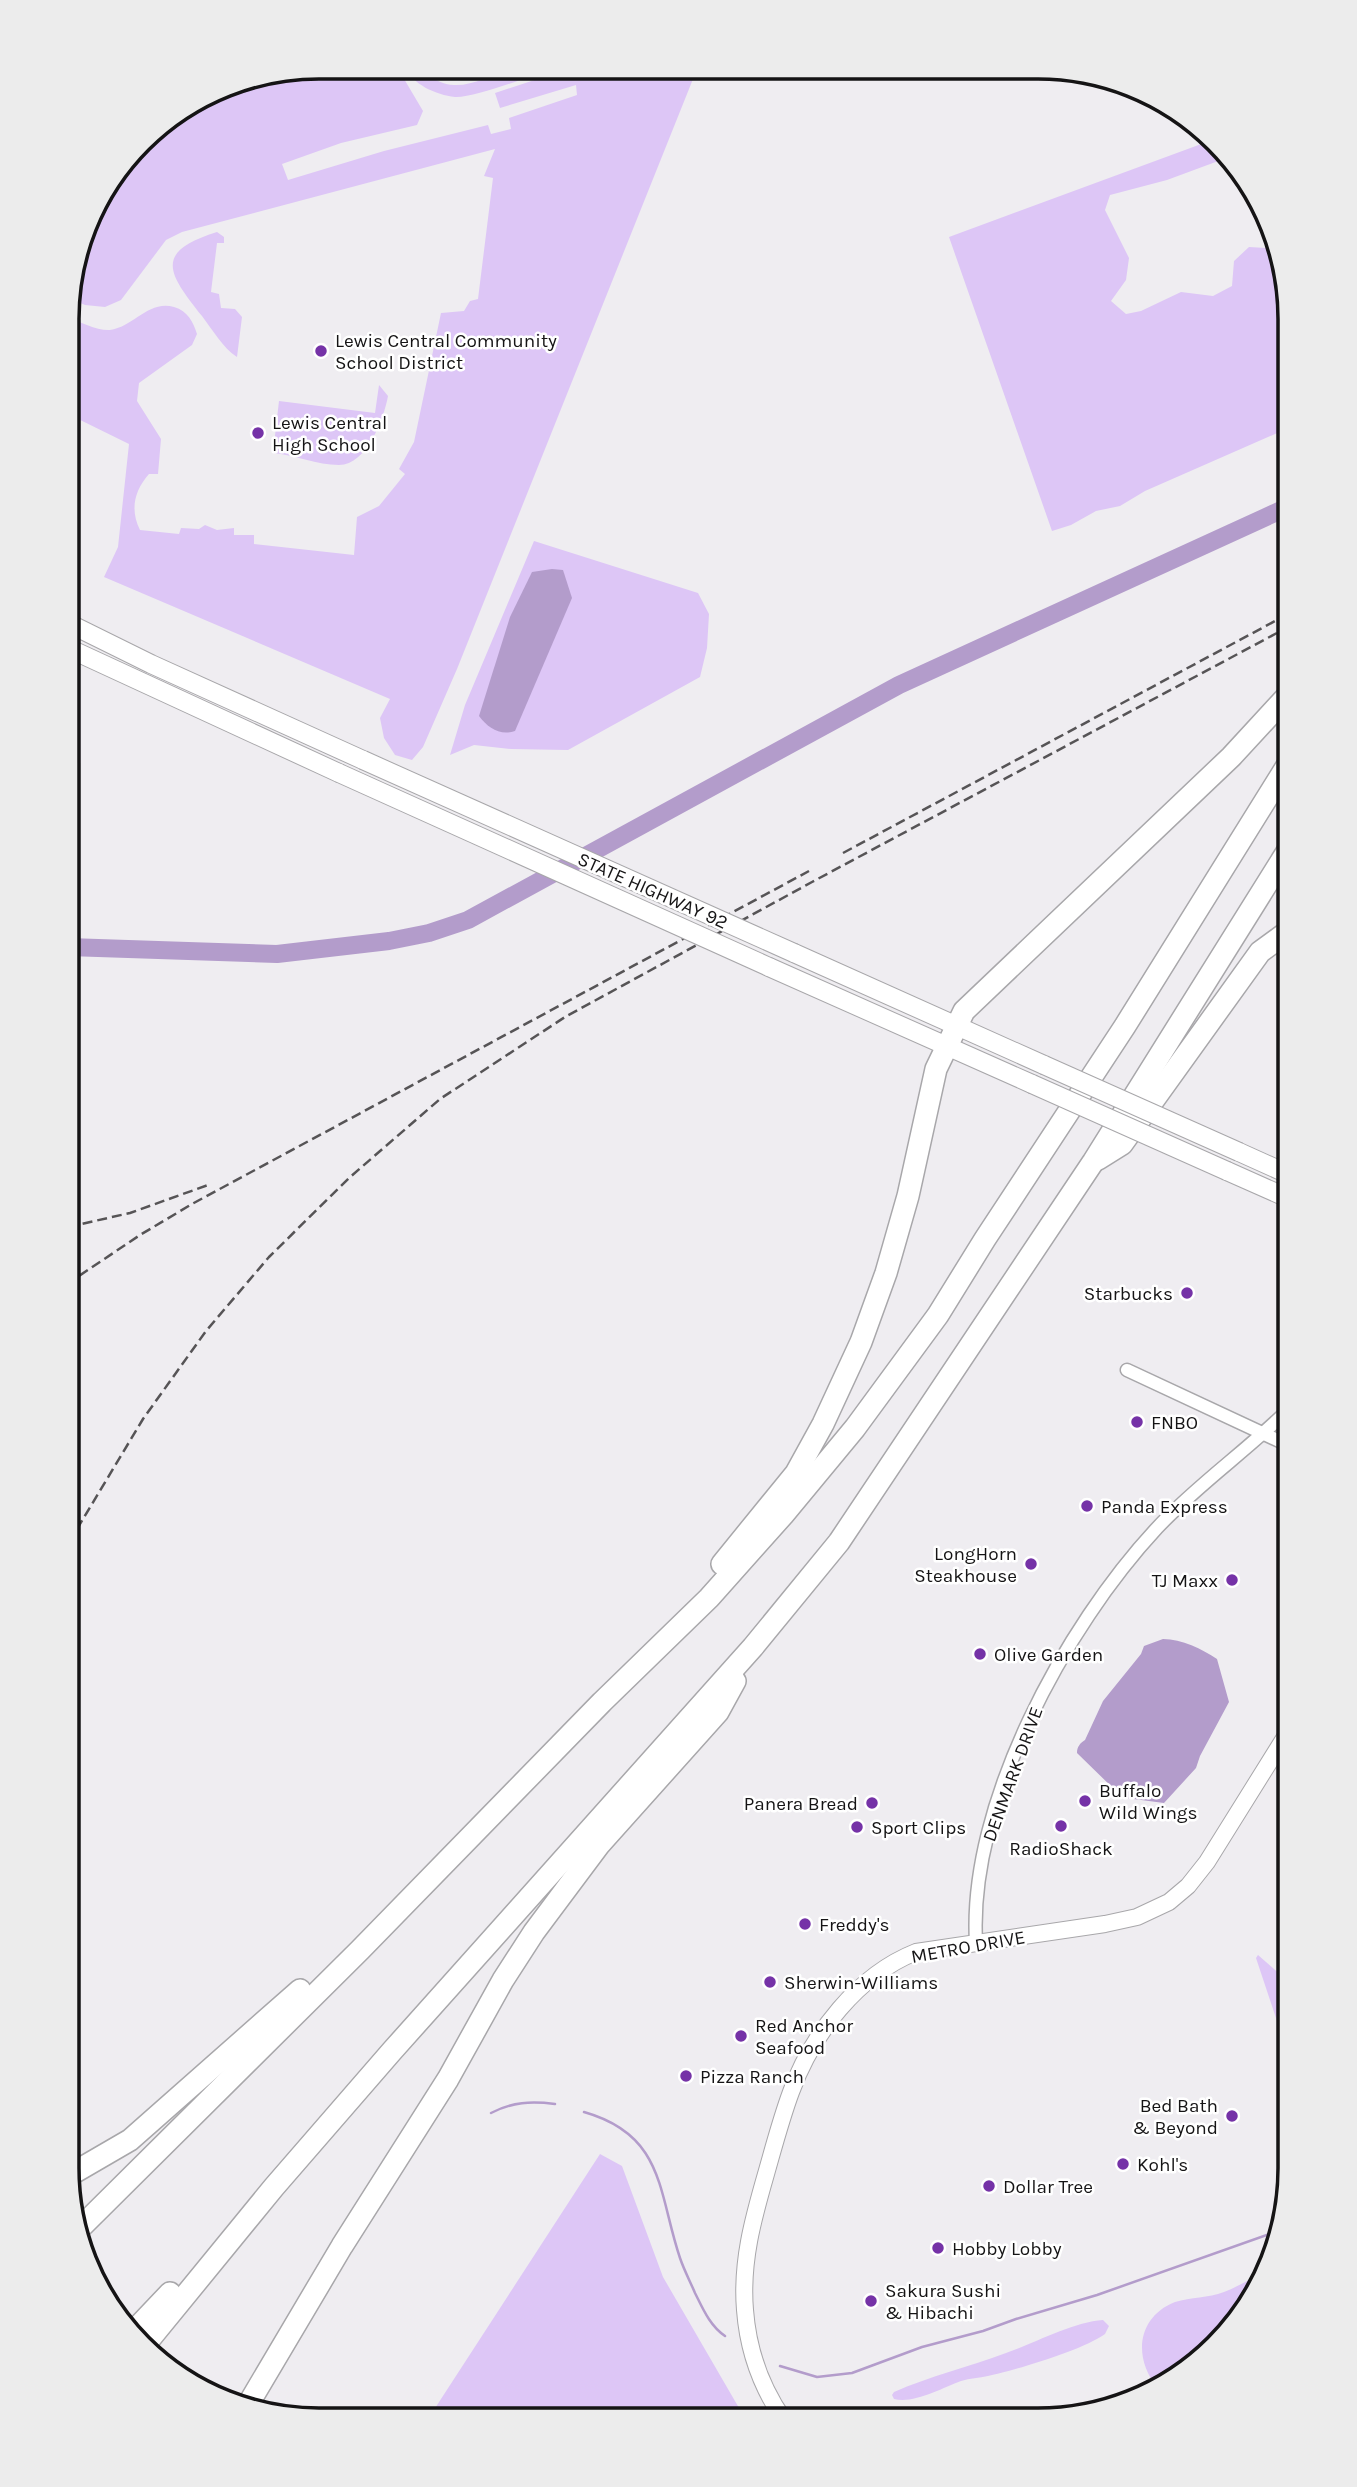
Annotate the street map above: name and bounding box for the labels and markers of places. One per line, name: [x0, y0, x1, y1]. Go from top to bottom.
place label: Lewis Central Community School District: [335, 330, 557, 374]
marker: Lewis Central Community School District: [313, 343, 329, 359]
place label: Lewis Central High School: [272, 412, 387, 456]
marker: Lewis Central High School: [250, 425, 266, 441]
place label: Starbucks: [1084, 1283, 1173, 1305]
marker: Starbucks: [1179, 1285, 1195, 1301]
place label: FNBO: [1151, 1412, 1198, 1434]
marker: FNBO: [1129, 1414, 1145, 1430]
place label: Panda Express: [1101, 1496, 1228, 1518]
marker: Panda Express: [1079, 1498, 1095, 1514]
place label: LongHorn Steakhouse: [914, 1543, 1017, 1587]
marker: LongHorn Steakhouse: [1023, 1556, 1039, 1572]
place label: TJ Maxx: [1152, 1570, 1218, 1592]
marker: TJ Maxx: [1224, 1572, 1240, 1588]
place label: Olive Garden: [994, 1644, 1103, 1666]
marker: Olive Garden: [972, 1646, 988, 1662]
place label: Buffalo Wild Wings: [1099, 1780, 1198, 1824]
place label: Panera Bread: [744, 1793, 858, 1815]
marker: Buffalo Wild Wings: [1077, 1793, 1093, 1809]
marker: Panera Bread: [864, 1795, 880, 1811]
place label: Sport Clips: [871, 1817, 966, 1839]
marker: RadioShack: [1053, 1818, 1069, 1834]
marker: Sport Clips: [849, 1819, 865, 1835]
place label: RadioShack: [1009, 1838, 1113, 1860]
place label: Freddy's: [819, 1914, 890, 1936]
marker: Freddy's: [797, 1916, 813, 1932]
place label: Sherwin-Williams: [784, 1972, 938, 1994]
marker: Sherwin-Williams: [762, 1974, 778, 1990]
place label: Red Anchor Seafood: [755, 2015, 853, 2059]
marker: Red Anchor Seafood: [733, 2028, 749, 2044]
place label: Pizza Ranch: [700, 2066, 804, 2088]
marker: Pizza Ranch: [678, 2068, 694, 2084]
place label: Bed Bath & Beyond: [1133, 2095, 1218, 2139]
marker: Bed Bath & Beyond: [1224, 2108, 1240, 2124]
place label: Kohl's: [1137, 2154, 1188, 2176]
marker: Kohl's: [1115, 2156, 1131, 2172]
place label: Dollar Tree: [1003, 2176, 1093, 2198]
marker: Dollar Tree: [981, 2178, 997, 2194]
place label: Hobby Lobby: [952, 2238, 1062, 2260]
marker: Hobby Lobby: [930, 2240, 946, 2256]
place label: Sakura Sushi & Hibachi: [885, 2280, 1001, 2324]
marker: Sakura Sushi & Hibachi: [863, 2293, 879, 2309]

